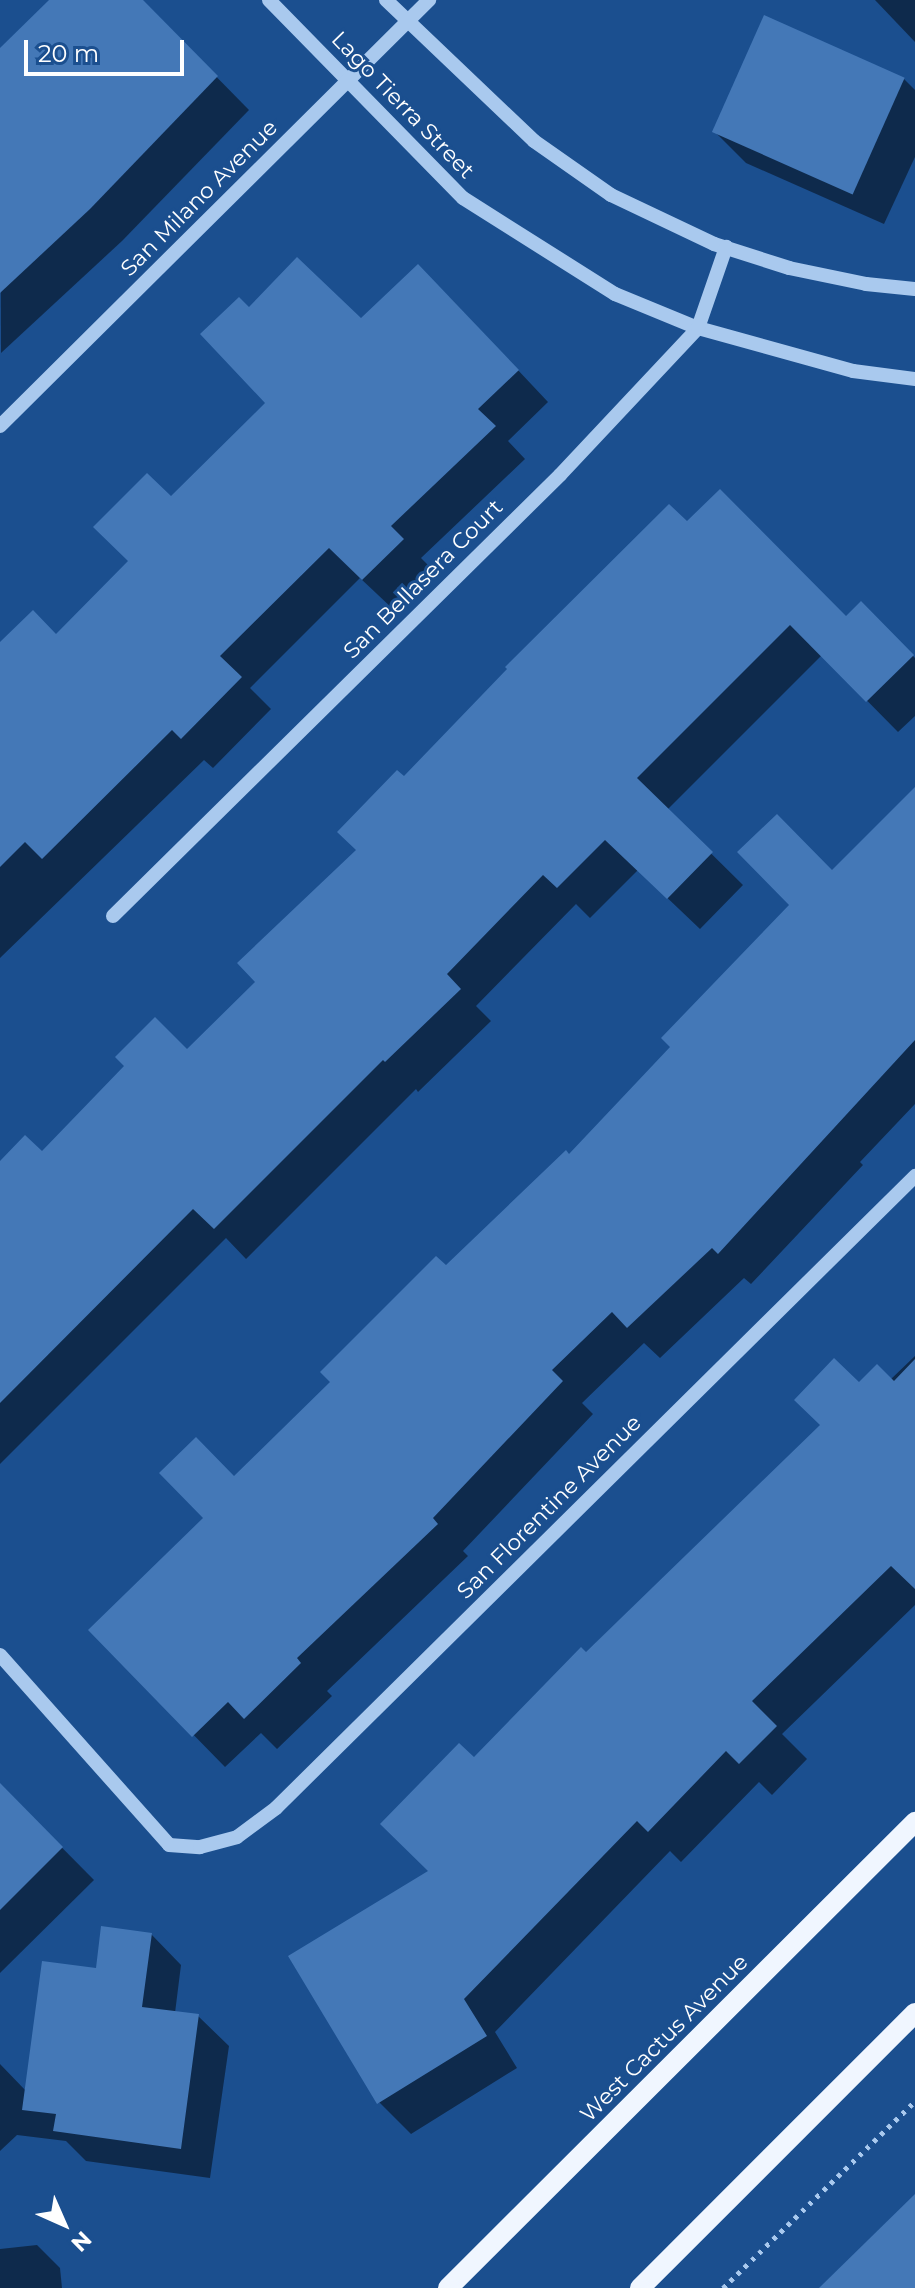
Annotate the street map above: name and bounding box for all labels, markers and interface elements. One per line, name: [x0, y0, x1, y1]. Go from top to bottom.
scale bar: [28, 24, 188, 74]
street label: Lago Tierra Street: [326, 26, 480, 184]
text: 20 m: [38, 39, 99, 68]
street label: San Milano Avenue: [115, 114, 283, 282]
street label: San Bellasera Court: [338, 494, 508, 664]
street label: San Florentine Avenue: [452, 1410, 646, 1604]
street label: West Cactus Avenue: [575, 1949, 753, 2127]
north arrow: [24, 2184, 104, 2264]
text: N: [65, 2225, 97, 2257]

